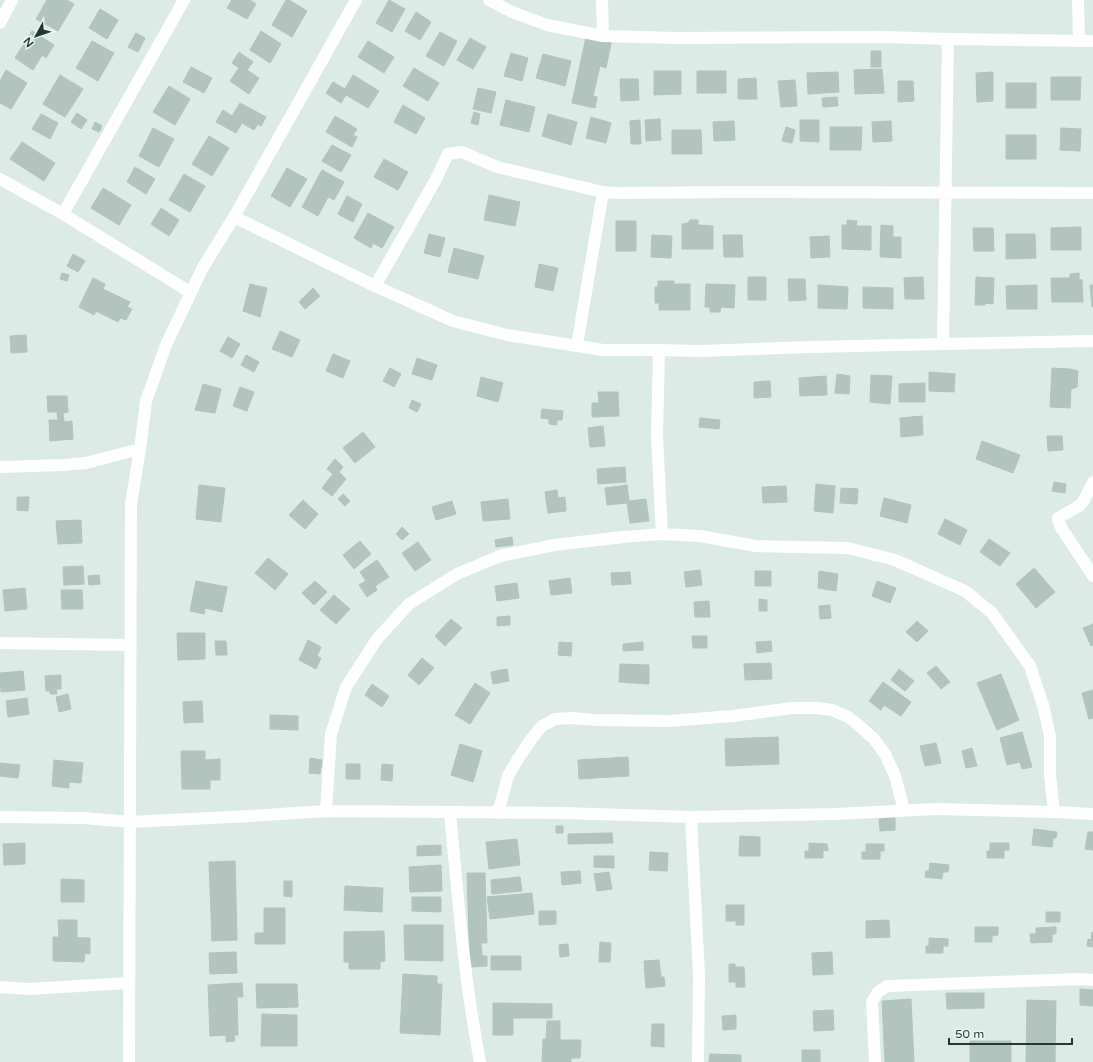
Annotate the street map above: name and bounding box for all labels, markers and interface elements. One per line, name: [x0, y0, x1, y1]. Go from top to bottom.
north arrow: [16, 16, 56, 56]
text: N: [21, 35, 37, 50]
scale bar: [949, 1020, 1072, 1046]
text: 50 m: [955, 1027, 984, 1041]

